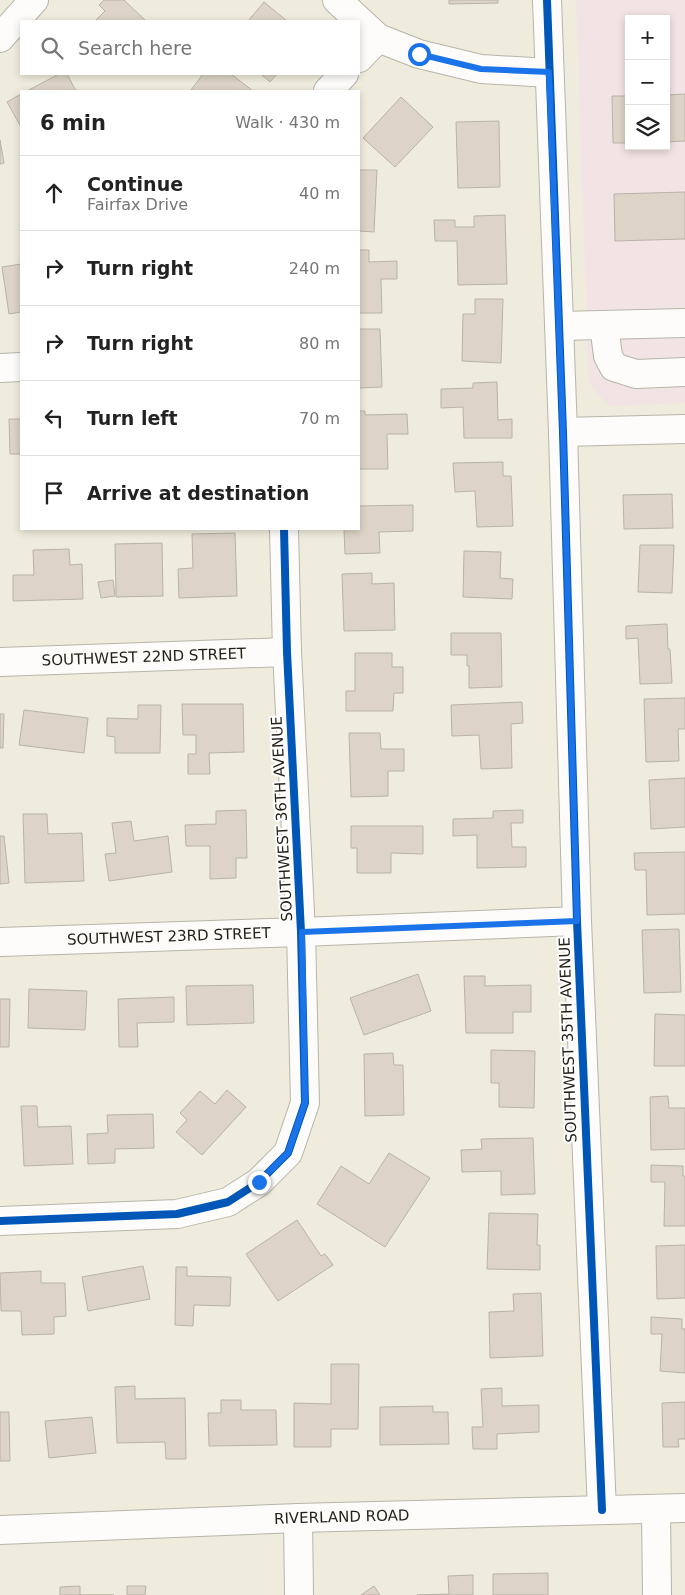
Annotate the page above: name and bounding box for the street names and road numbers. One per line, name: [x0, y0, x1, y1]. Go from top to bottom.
street label: SOUTHWEST 22ND STREET: [41, 644, 247, 670]
street label: SOUTHWEST 36TH AVENUE: [268, 716, 296, 922]
street label: SOUTHWEST 23RD STREET: [67, 924, 272, 949]
street label: SOUTHWEST 35TH AVENUE: [555, 937, 581, 1143]
street label: RIVERLAND ROAD: [274, 1506, 410, 1528]

